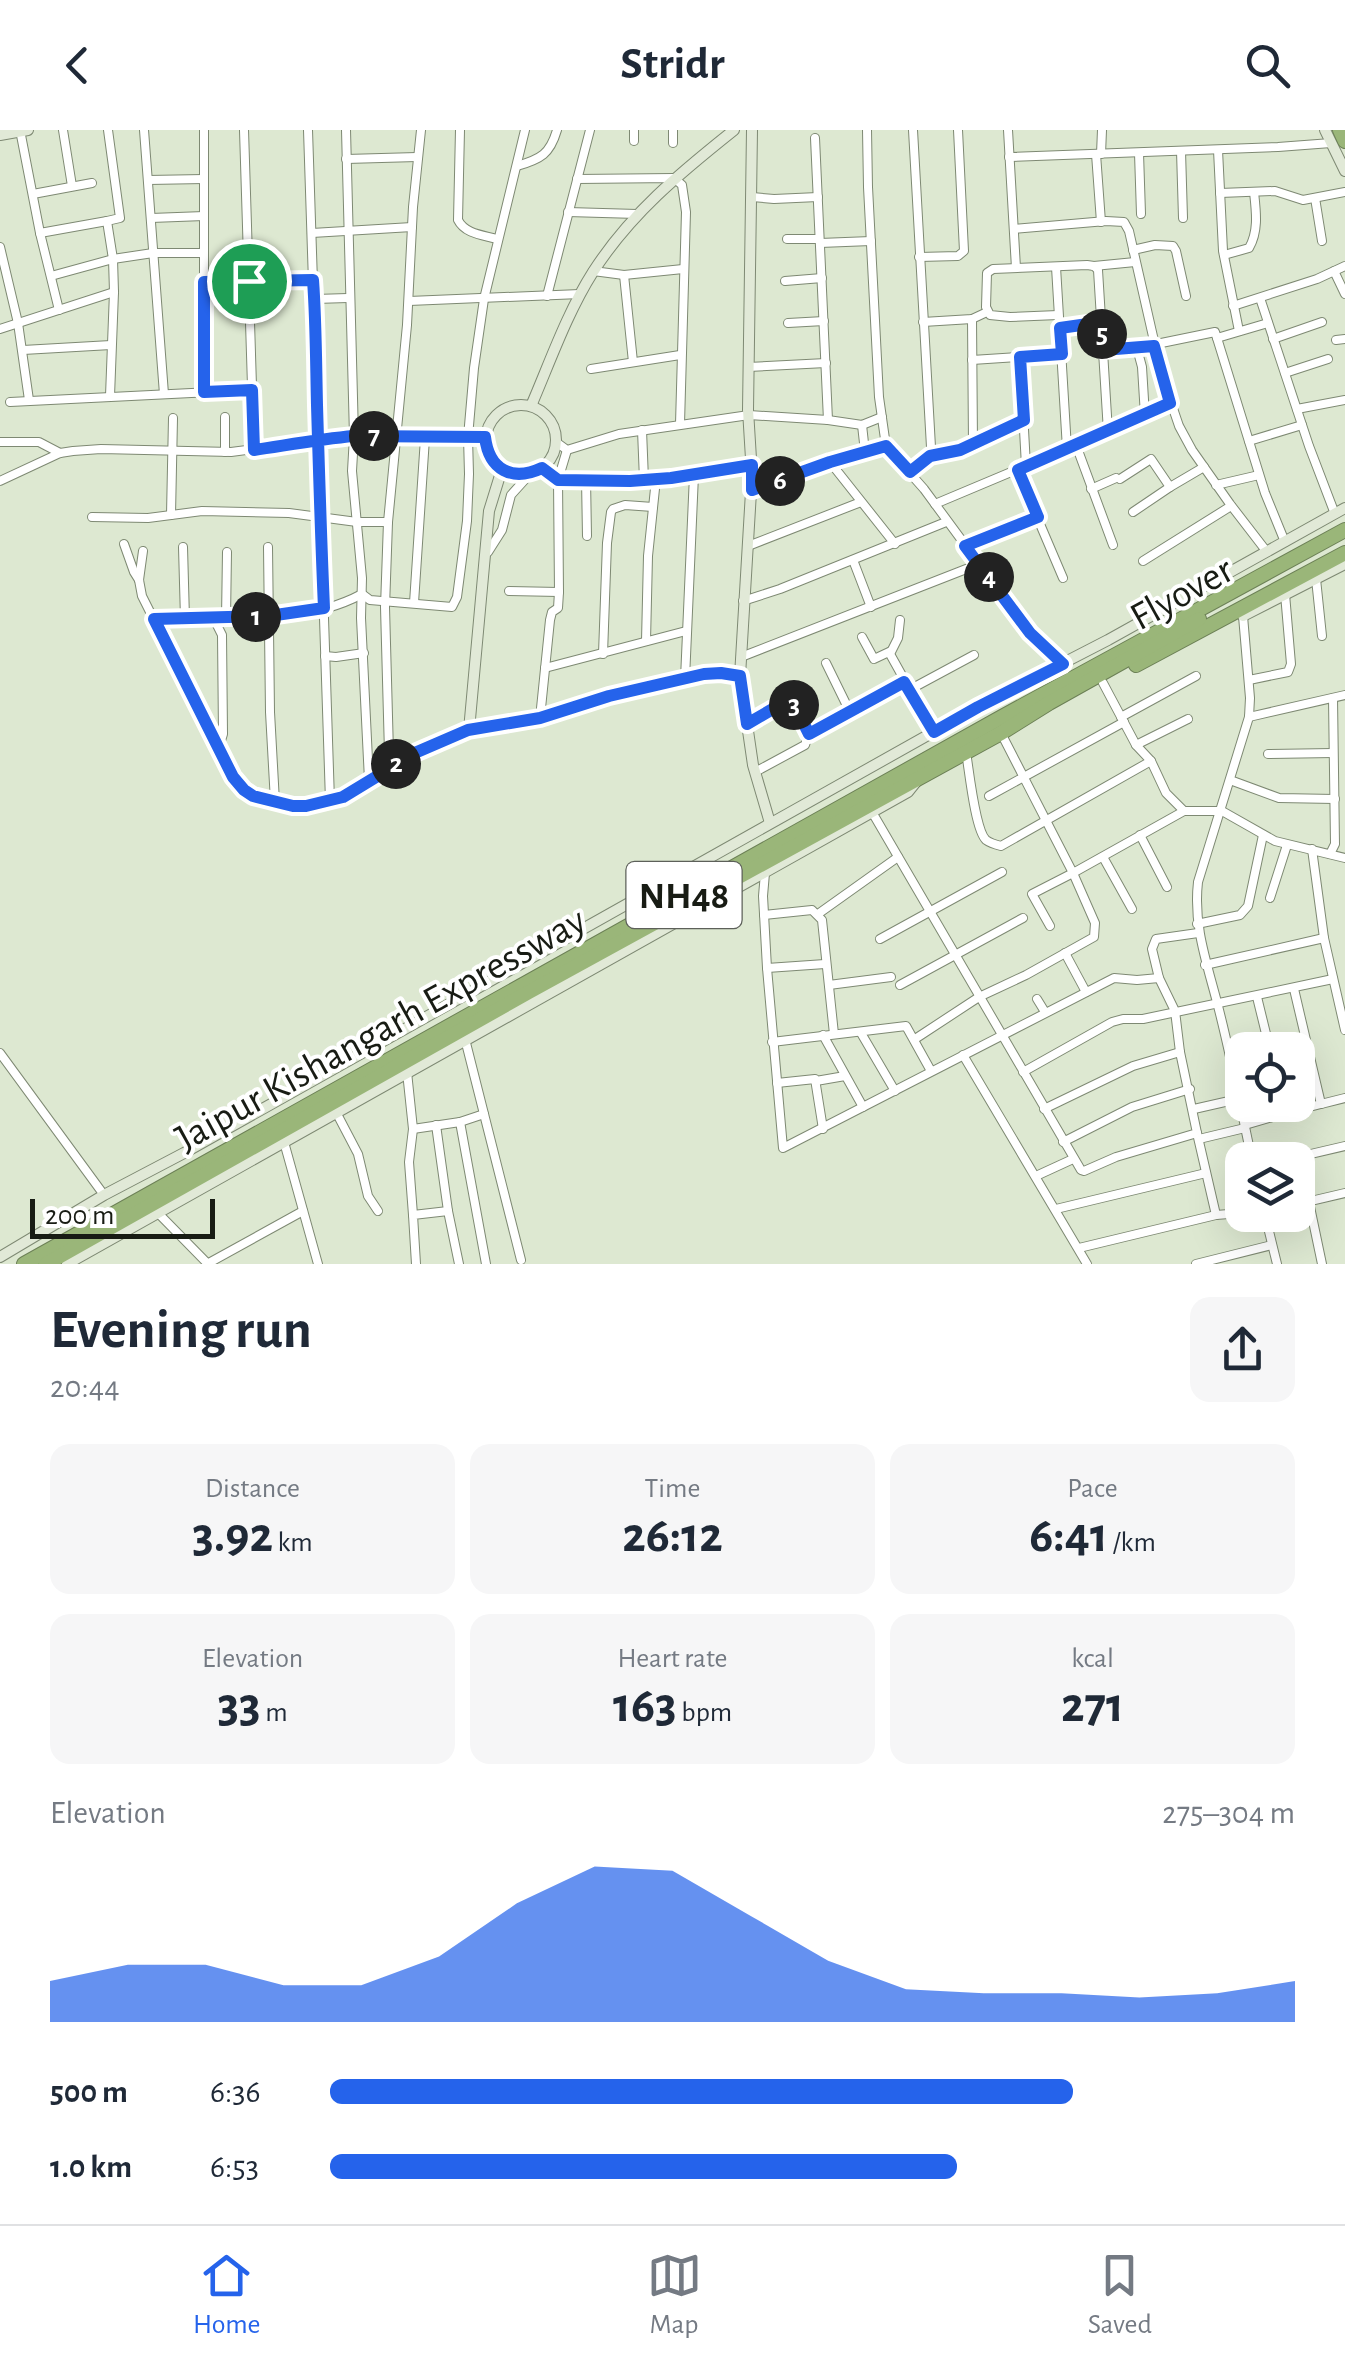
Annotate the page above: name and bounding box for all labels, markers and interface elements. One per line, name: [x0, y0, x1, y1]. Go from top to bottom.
icon: back: [50, 38, 105, 93]
icon: search: [1240, 38, 1295, 93]
text: Stridr: [620, 42, 725, 87]
pin: [207, 239, 292, 324]
icon: arrive: [222, 254, 277, 309]
pin: 5: [1077, 309, 1127, 359]
text: 5: [1096, 320, 1108, 348]
pin: 7: [349, 411, 399, 461]
text: 7: [368, 422, 380, 450]
pin: 6: [755, 456, 805, 506]
text: 6: [773, 467, 787, 495]
street label: Flyover: [1124, 549, 1240, 638]
pin: 4: [964, 552, 1014, 602]
text: 4: [982, 563, 996, 591]
pin: 1: [231, 592, 281, 642]
text: 1: [251, 603, 261, 631]
pin: 3: [769, 680, 819, 730]
text: 3: [788, 691, 800, 719]
pin: 2: [371, 739, 421, 789]
text: 2: [389, 750, 403, 778]
road number: NH48: [626, 862, 742, 928]
street label: Jaipur Kishangarh Expressway: [169, 900, 593, 1159]
map controls: [1225, 1032, 1315, 1232]
button: locate: [1225, 1032, 1315, 1122]
button: layers: [1225, 1142, 1315, 1232]
scale bar: [30, 1194, 215, 1238]
text: 200 m: [45, 1202, 114, 1230]
button: share: [1190, 1297, 1295, 1402]
text: Evening run: [50, 1303, 312, 1358]
text: 20:44: [50, 1371, 120, 1403]
text: Distance: [205, 1475, 300, 1503]
text: Time: [645, 1475, 700, 1503]
text: Pace: [1067, 1475, 1118, 1503]
text: 3.92: [192, 1511, 273, 1561]
text: 26:12: [622, 1511, 723, 1561]
text: 6:41: [1029, 1511, 1108, 1561]
text: km: [273, 1529, 313, 1557]
text: /km: [1108, 1529, 1156, 1557]
text: Elevation: [202, 1645, 303, 1673]
text: Heart rate: [618, 1645, 727, 1673]
text: kcal: [1071, 1645, 1114, 1673]
text: 33: [217, 1681, 261, 1731]
text: 163: [613, 1681, 677, 1731]
text: 271: [1061, 1681, 1124, 1731]
text: m: [261, 1699, 288, 1727]
text: bpm: [677, 1699, 732, 1727]
text: Elevation: [50, 1797, 166, 1829]
text: 275–304 m: [1162, 1797, 1295, 1829]
text: 500 m: [50, 2076, 128, 2108]
text: 6:36: [210, 2076, 261, 2108]
text: 1.0 km: [50, 2151, 132, 2183]
text: 6:53: [210, 2151, 259, 2183]
tab: Home: [193, 2248, 260, 2342]
tab: Map: [647, 2248, 702, 2342]
tab: Saved: [1088, 2248, 1152, 2342]

